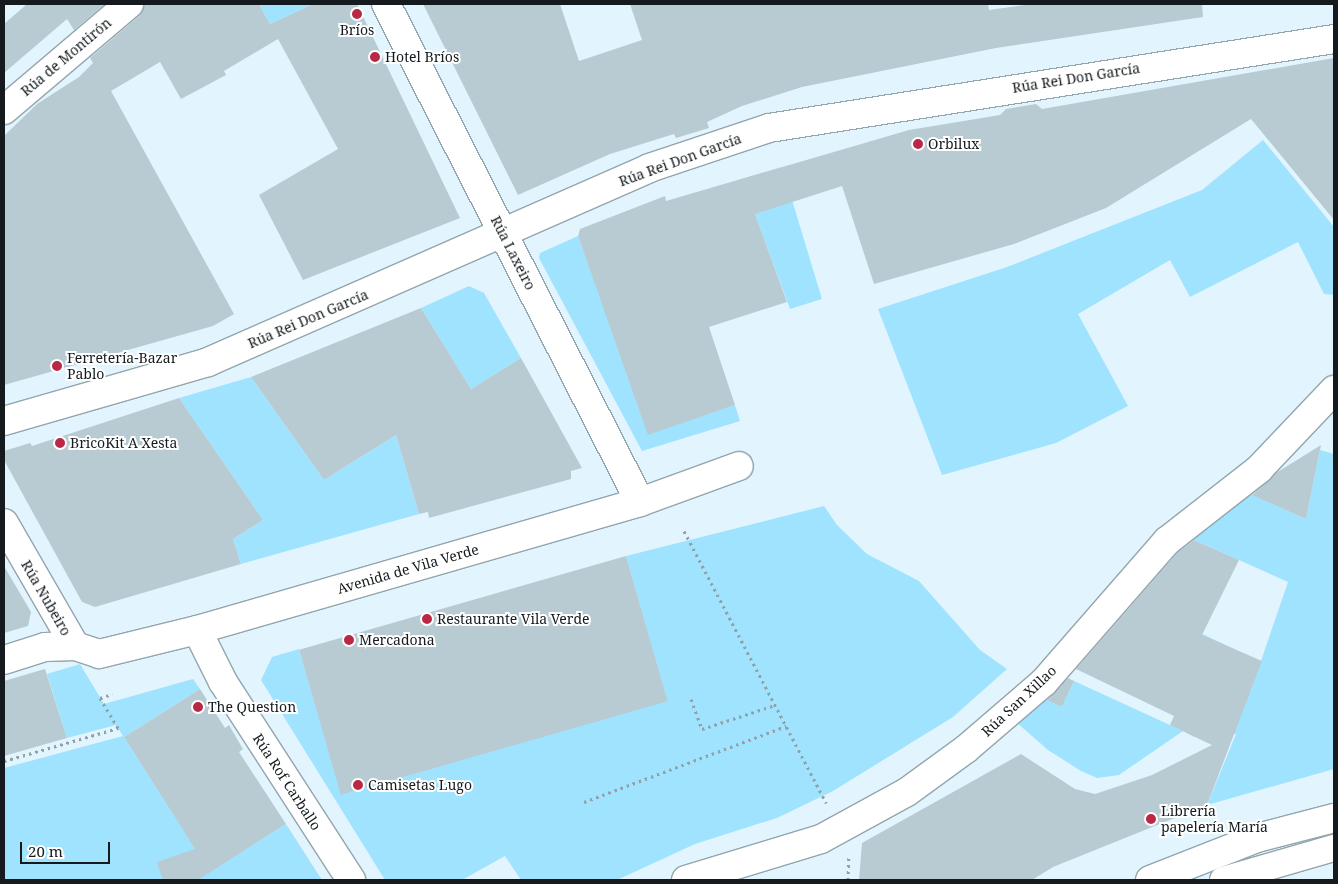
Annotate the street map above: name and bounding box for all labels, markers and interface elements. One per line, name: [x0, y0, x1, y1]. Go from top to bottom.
marker: Bríos: [351, 8, 363, 20]
street label: Rúa de Montirón: [17, 14, 115, 100]
place label: Bríos: [340, 22, 374, 38]
place label: Hotel Bríos: [385, 49, 459, 65]
marker: Hotel Bríos: [369, 51, 381, 63]
street label: Rúa Rei Don García: [1011, 60, 1141, 96]
street label: Rúa Rei Don García: [616, 130, 744, 190]
place label: Orbilux: [928, 136, 979, 152]
marker: Orbilux: [912, 138, 924, 150]
street label: Rúa Laxeiro: [487, 213, 539, 293]
street label: Rúa Rei Don García: [245, 286, 371, 352]
place label: Ferretería-Bazar Pablo: [67, 350, 177, 382]
marker: Ferretería-Bazar Pablo: [51, 360, 63, 372]
place label: BricoKit A Xesta: [70, 435, 177, 451]
marker: BricoKit A Xesta: [54, 437, 66, 449]
street label: Avenida de Vila Verde: [335, 541, 481, 597]
street label: Rúa Nubeiro: [18, 557, 74, 639]
place label: Restaurante Vila Verde: [437, 611, 590, 627]
marker: Restaurante Vila Verde: [421, 613, 433, 625]
place label: Mercadona: [359, 632, 435, 648]
marker: Mercadona: [343, 634, 355, 646]
street label: Rúa San Xillao: [978, 662, 1060, 740]
place label: The Question: [208, 699, 296, 715]
marker: The Question: [192, 701, 204, 713]
street label: Rúa Rof Carballo: [249, 730, 325, 834]
place label: Camisetas Lugo: [368, 777, 472, 793]
marker: Camisetas Lugo: [352, 779, 364, 791]
place label: Librería papelería María: [1161, 803, 1268, 836]
marker: Librería papelería María: [1145, 813, 1157, 825]
scale bar: [22, 832, 112, 864]
text: 20 m: [28, 841, 63, 861]

